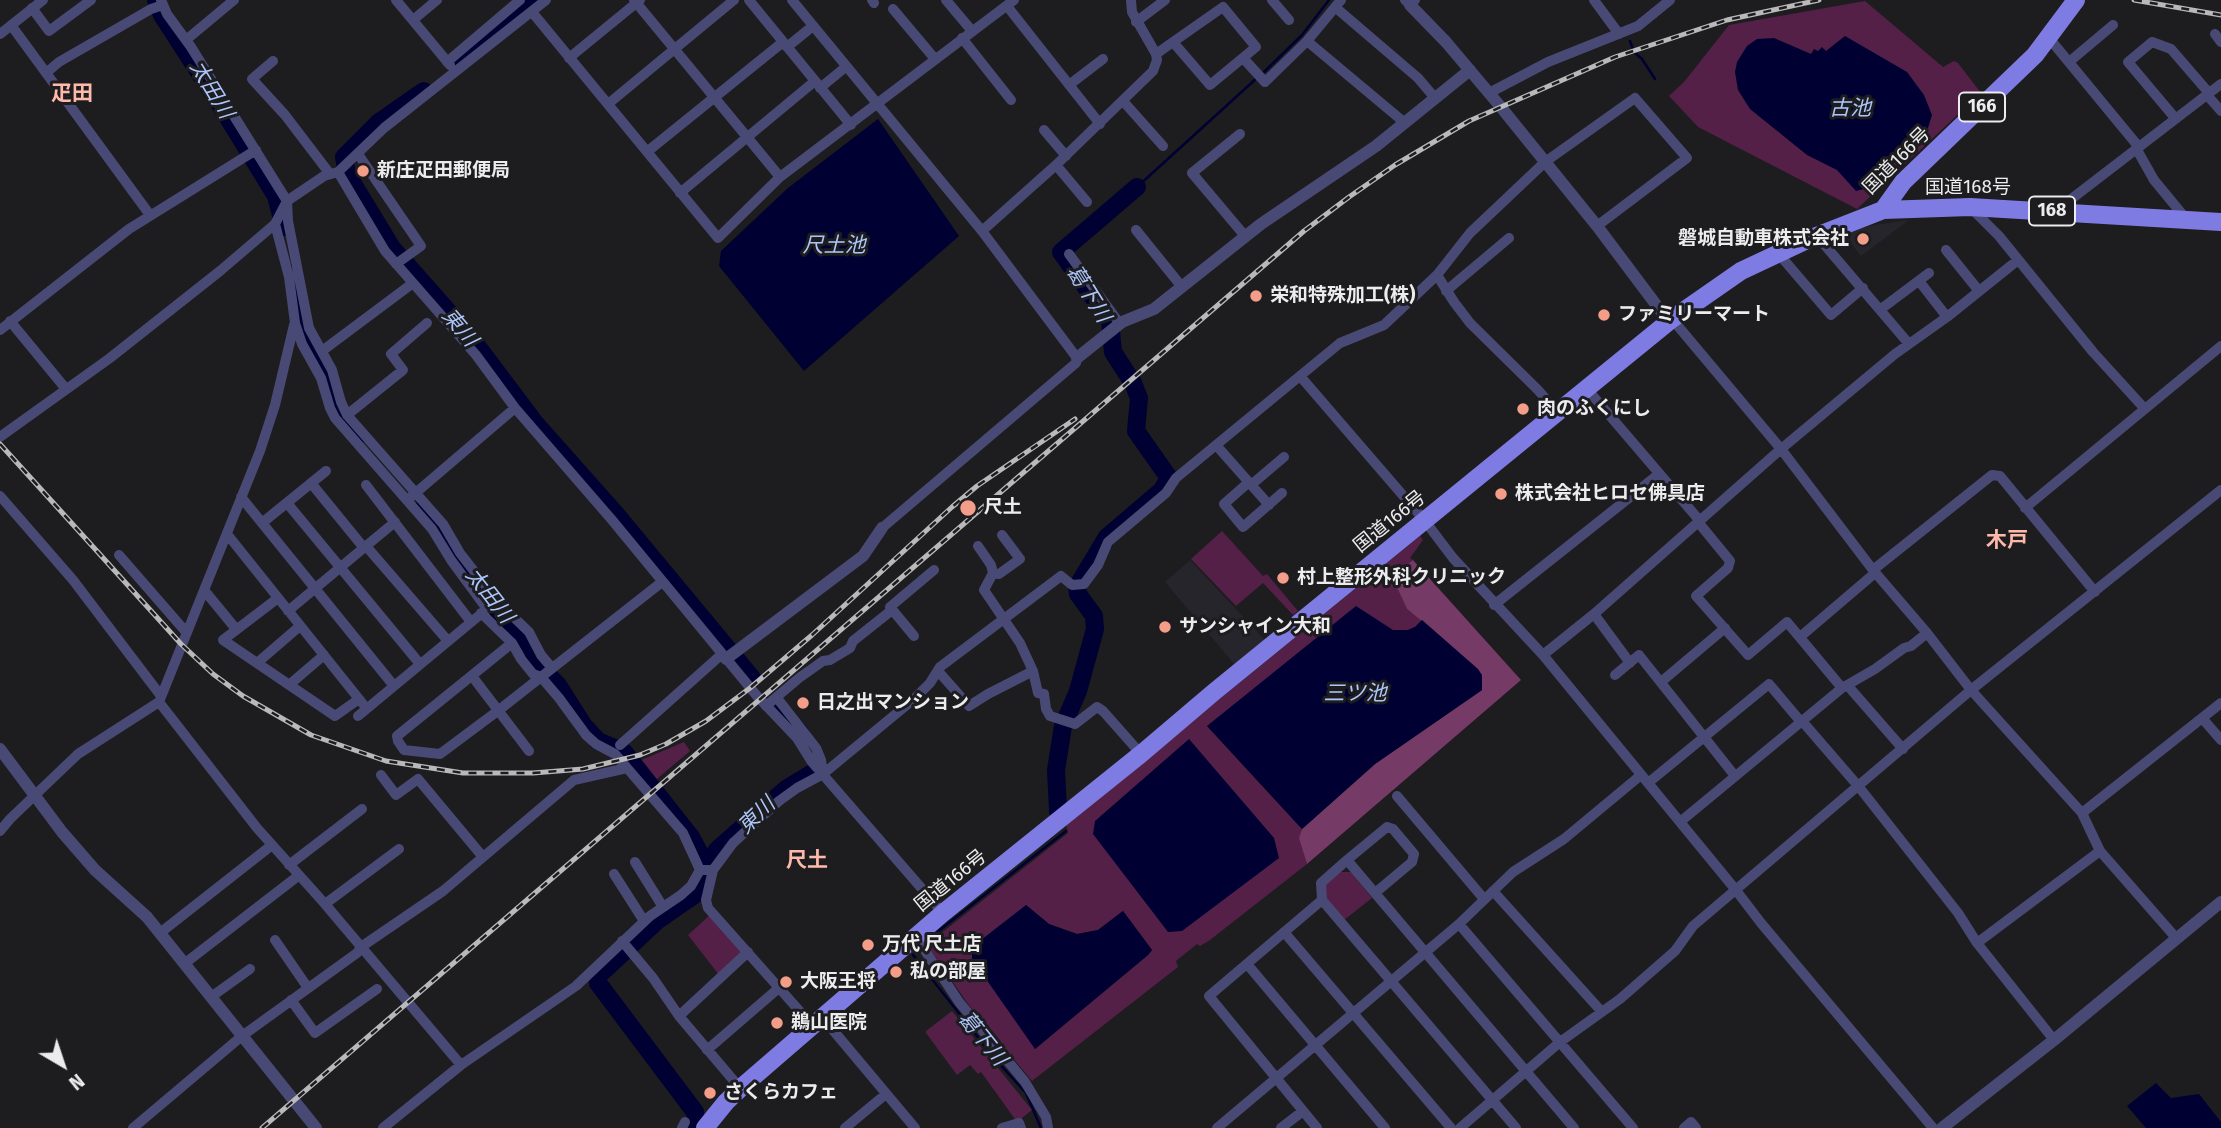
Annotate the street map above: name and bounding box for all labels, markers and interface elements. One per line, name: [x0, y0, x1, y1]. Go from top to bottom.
water label: 太田川: [184, 57, 238, 123]
district label: 疋田: [51, 81, 93, 107]
road number: 166: [1959, 92, 2005, 122]
water label: 古池: [1829, 96, 1871, 122]
street label: 国道166号: [1859, 123, 1935, 199]
place label: 新庄疋田郵便局: [377, 160, 510, 182]
marker: 新庄疋田郵便局: [355, 163, 371, 179]
street label: 国道168号: [1925, 177, 2011, 199]
road number: 168: [2029, 196, 2075, 226]
place label: 磐城自動車株式会社: [1678, 228, 1849, 250]
marker: 磐城自動車株式会社: [1855, 231, 1871, 247]
water label: 尺土池: [803, 233, 865, 259]
water label: 葛下川: [1061, 261, 1115, 327]
place label: 栄和特殊加工(株): [1270, 285, 1415, 307]
marker: 栄和特殊加工(株): [1248, 288, 1264, 304]
water label: 東川: [436, 304, 482, 352]
place label: ファミリーマート: [1618, 304, 1770, 326]
marker: ファミリーマート: [1596, 307, 1612, 323]
place label: 肉のふくにし: [1537, 398, 1651, 420]
marker: 肉のふくにし: [1515, 401, 1531, 417]
place label: 株式会社ヒロセ佛具店: [1515, 483, 1705, 505]
street label: 国道166号: [1350, 486, 1430, 558]
marker: 株式会社ヒロセ佛具店: [1493, 486, 1509, 502]
place label: 尺土: [984, 497, 1022, 519]
marker: 尺土: [958, 498, 978, 518]
district label: 木戸: [1986, 528, 2028, 554]
water label: 太田川: [460, 563, 518, 629]
place label: 村上整形外科クリニック: [1297, 567, 1506, 589]
marker: 村上整形外科クリニック: [1275, 570, 1291, 586]
place label: サンシャイン大和: [1179, 616, 1331, 638]
marker: サンシャイン大和: [1157, 619, 1173, 635]
water label: 三ツ池: [1324, 681, 1386, 707]
place label: 日之出マンション: [817, 692, 969, 714]
marker: 日之出マンション: [795, 695, 811, 711]
water label: 東川: [733, 792, 781, 840]
street label: 国道166号: [911, 845, 991, 917]
district label: 尺土: [786, 848, 828, 874]
place label: 万代 尺土店: [882, 934, 982, 956]
marker: 万代 尺土店: [860, 937, 876, 953]
place label: 私の部屋: [910, 961, 986, 983]
marker: 私の部屋: [888, 964, 904, 980]
place label: 大阪王将: [800, 971, 876, 993]
marker: 大阪王将: [778, 974, 794, 990]
water label: 葛下川: [952, 1007, 1012, 1071]
place label: 鵜山医院: [791, 1012, 867, 1034]
marker: 鵜山医院: [769, 1015, 785, 1031]
north arrow: [28, 1030, 98, 1100]
text: N: [64, 1069, 89, 1095]
place label: さくらカフェ: [724, 1082, 838, 1104]
marker: さくらカフェ: [702, 1085, 718, 1101]

